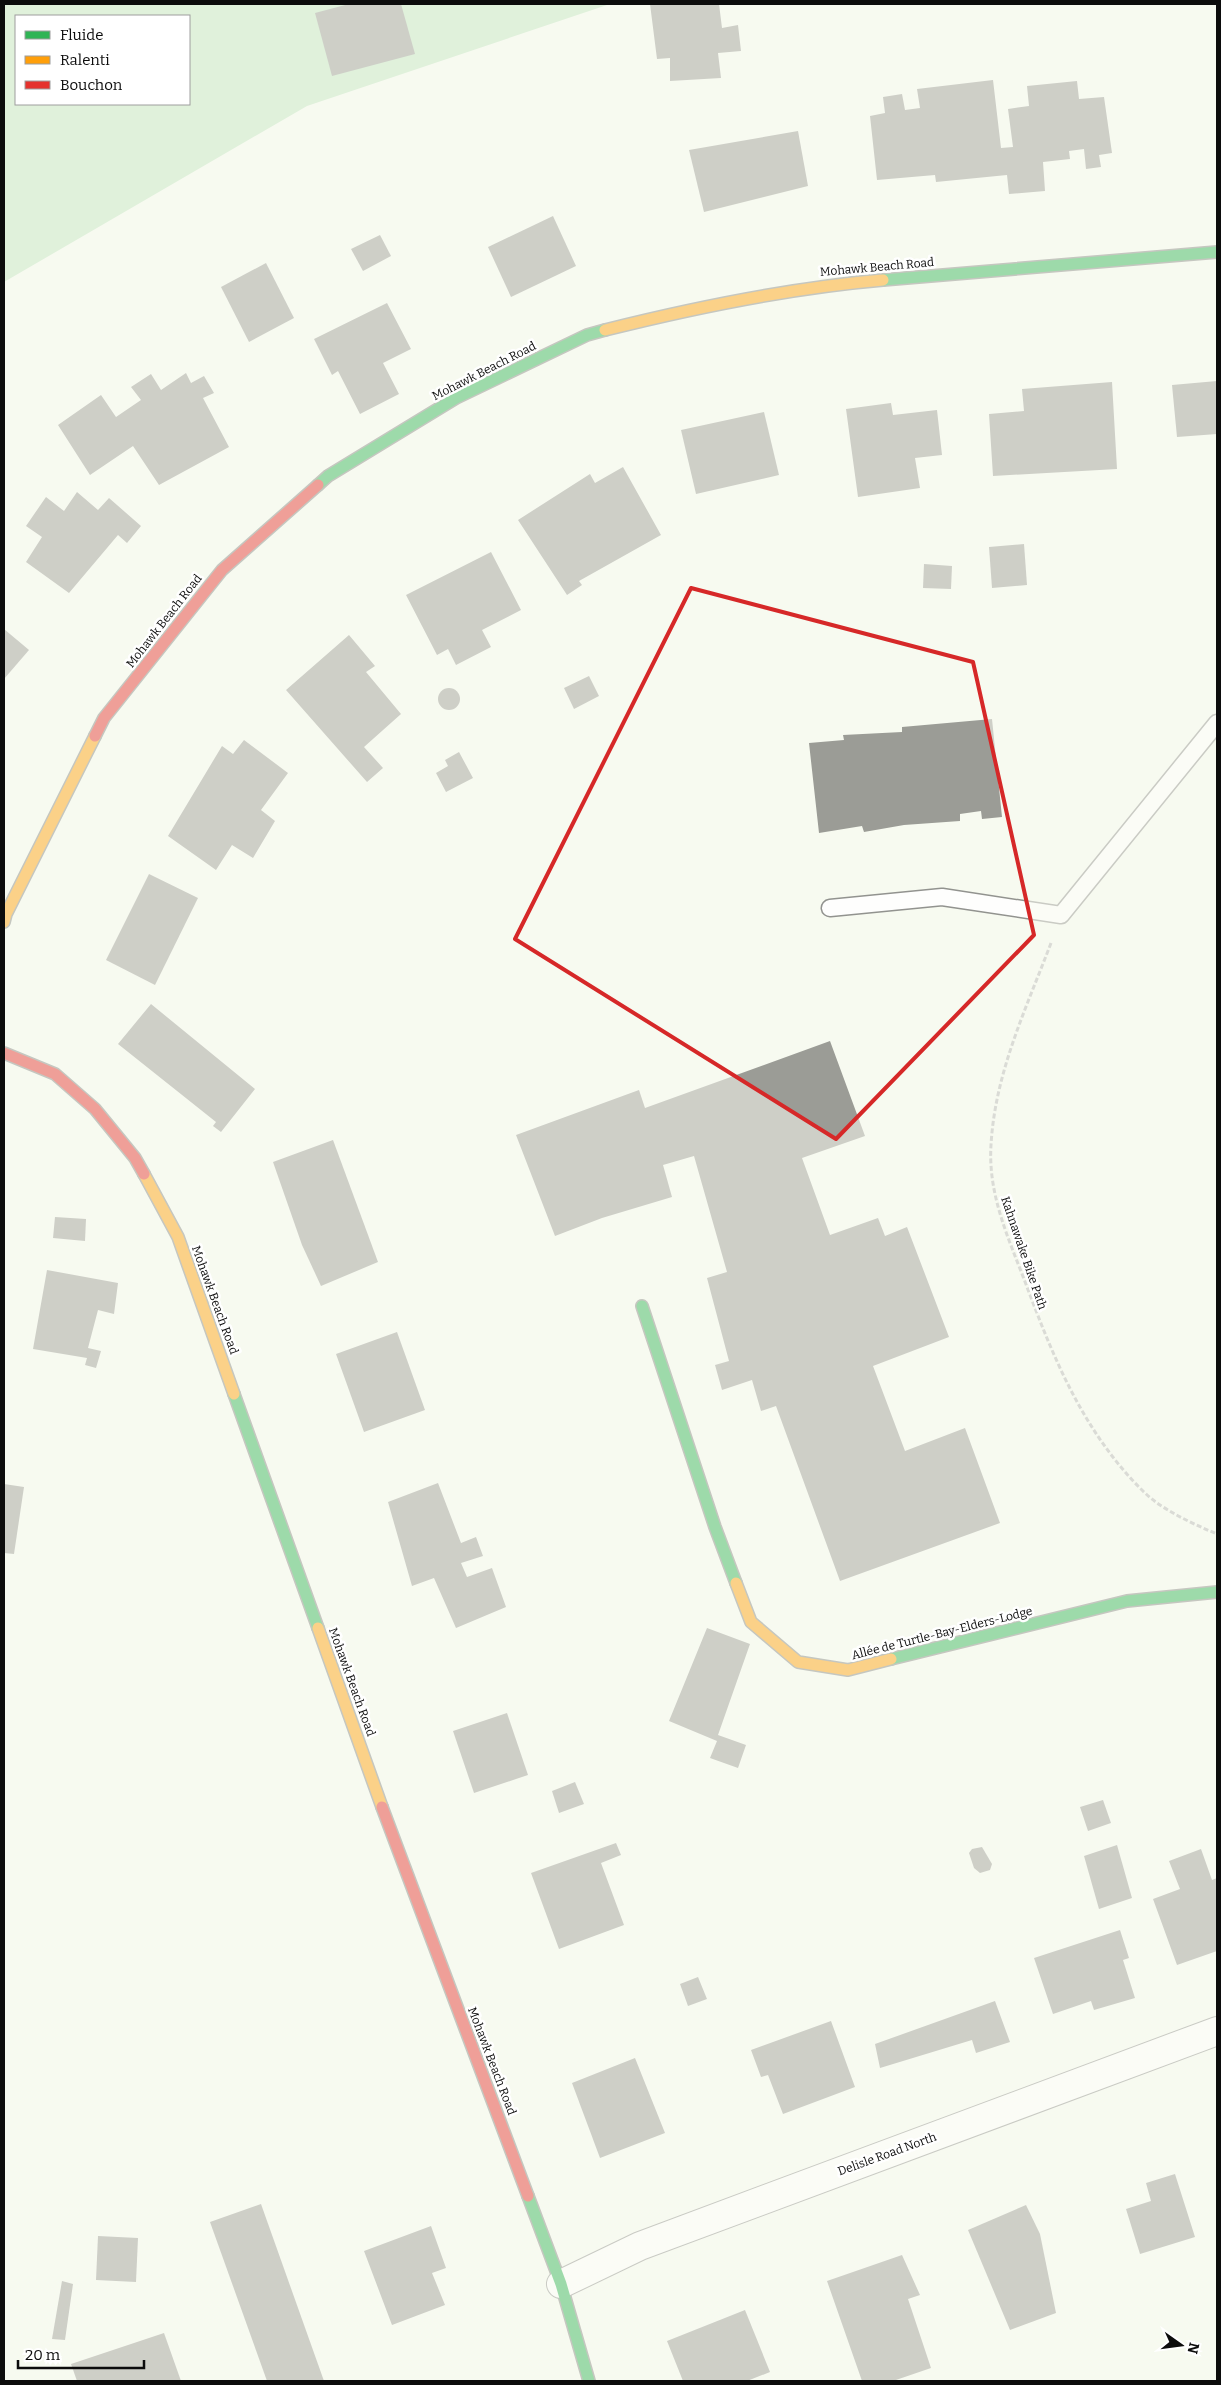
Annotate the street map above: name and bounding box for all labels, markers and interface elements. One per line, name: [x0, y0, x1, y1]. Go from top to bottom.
legend: [15, 15, 190, 105]
text: Fluide: [60, 26, 103, 44]
text: Ralenti: [60, 51, 110, 69]
text: Bouchon: [60, 76, 123, 94]
street label: Mohawk Beach Road: [819, 255, 935, 279]
street label: Mohawk Beach Road: [430, 339, 538, 403]
street label: Mohawk Beach Road: [123, 572, 205, 670]
street label: Kahnawake Bike Path: [998, 1195, 1050, 1312]
street label: Mohawk Beach Road: [189, 1244, 241, 1356]
street label: Allée de Turtle-Bay-Elders-Lodge: [850, 1604, 1034, 1662]
street label: Mohawk Beach Road: [326, 1626, 378, 1738]
street label: Mohawk Beach Road: [465, 2005, 519, 2117]
street label: Delisle Road North: [836, 2129, 939, 2178]
north arrow: [1156, 2320, 1206, 2370]
scale bar: [18, 2338, 144, 2370]
text: N: [1184, 2341, 1203, 2356]
text: 20 m: [25, 2346, 61, 2364]

